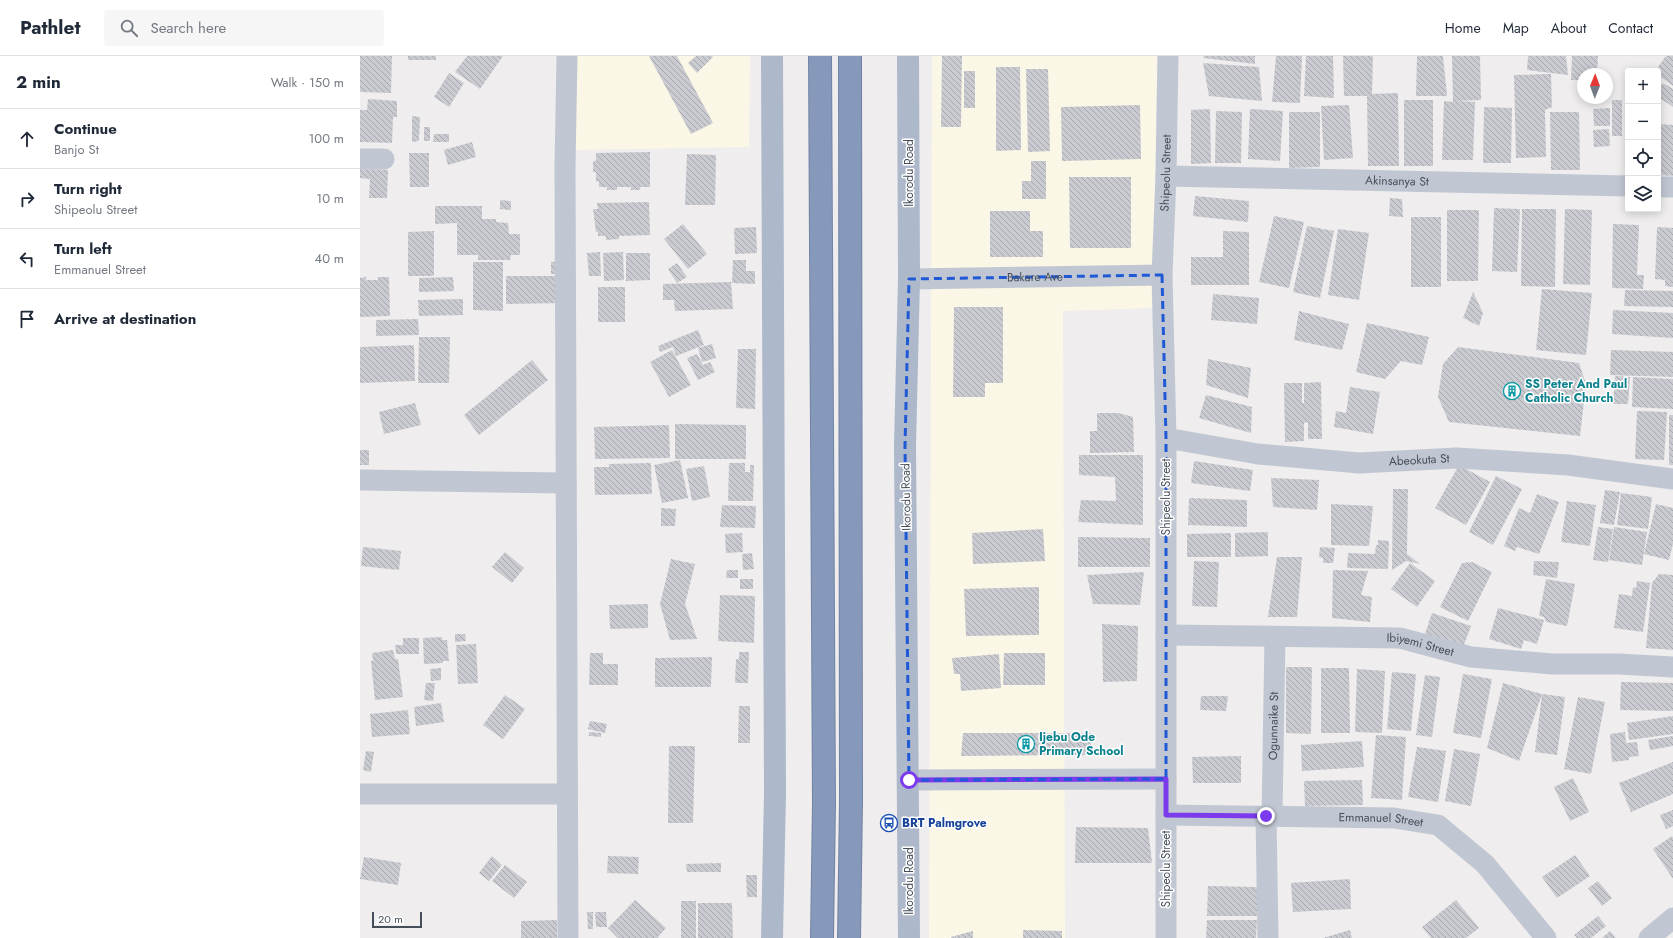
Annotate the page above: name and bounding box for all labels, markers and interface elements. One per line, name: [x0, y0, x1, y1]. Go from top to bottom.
search box: [104, 10, 384, 46]
text: Pathlet: [20, 14, 80, 41]
icon: search: [118, 17, 140, 39]
text: Search here: [150, 17, 226, 39]
text: Home: [1445, 18, 1481, 38]
text: Map: [1503, 18, 1529, 38]
text: About: [1551, 18, 1586, 38]
text: Contact: [1608, 18, 1653, 38]
north arrow: [1577, 68, 1613, 104]
map controls: [1625, 68, 1661, 212]
button: +: [1625, 68, 1661, 104]
text: 2 min: [16, 70, 61, 94]
text: Walk · 150 m: [271, 73, 344, 92]
button: −: [1625, 104, 1661, 140]
text: Continue: [54, 118, 117, 140]
icon: ahead: [16, 128, 38, 150]
text: 100 m: [309, 129, 344, 148]
street label: Shipeolu Street: [1156, 134, 1176, 212]
street label: Ikorodu Road: [900, 139, 918, 207]
text: Banjo St: [54, 140, 99, 159]
button: locate: [1625, 140, 1661, 176]
street label: Akinsanya St: [1365, 171, 1429, 191]
button: layers: [1625, 176, 1661, 212]
text: Turn right: [54, 178, 122, 200]
icon: right: [16, 188, 38, 210]
text: 10 m: [316, 189, 344, 208]
text: Shipeolu Street: [54, 200, 137, 219]
text: Turn left: [54, 238, 112, 260]
icon: left: [16, 248, 38, 270]
text: 40 m: [315, 249, 344, 268]
text: Emmanuel Street: [54, 260, 146, 279]
street label: Bakare Ave: [1007, 268, 1063, 286]
icon: arrive: [16, 308, 38, 330]
text: Arrive at destination: [54, 308, 196, 330]
place label: SS Peter And Paul Catholic Church: [1525, 375, 1627, 407]
building icon: SS Peter And Paul Catholic Church: [1502, 381, 1522, 401]
street label: Abeokuta St: [1388, 449, 1450, 470]
street label: Shipeolu Street: [1157, 458, 1175, 535]
street label: Ikorodu Road: [896, 463, 916, 531]
street label: Ibiyemi Street: [1386, 629, 1456, 661]
street label: Ogunnaike St: [1264, 691, 1283, 760]
place label: Ijebu Ode Primary School: [1039, 728, 1124, 760]
building icon: Ijebu Ode Primary School: [1016, 734, 1036, 754]
route start: [900, 771, 918, 789]
route end: [1257, 807, 1275, 825]
street label: Emmanuel Street: [1338, 808, 1425, 832]
bus stop icon: BRT Palmgrove: [879, 813, 899, 833]
place label: BRT Palmgrove: [902, 814, 987, 832]
street label: Shipeolu Street: [1157, 830, 1175, 907]
street label: Ikorodu Road: [900, 847, 918, 915]
scale bar: [372, 910, 422, 929]
text: 20 m: [378, 911, 403, 927]

